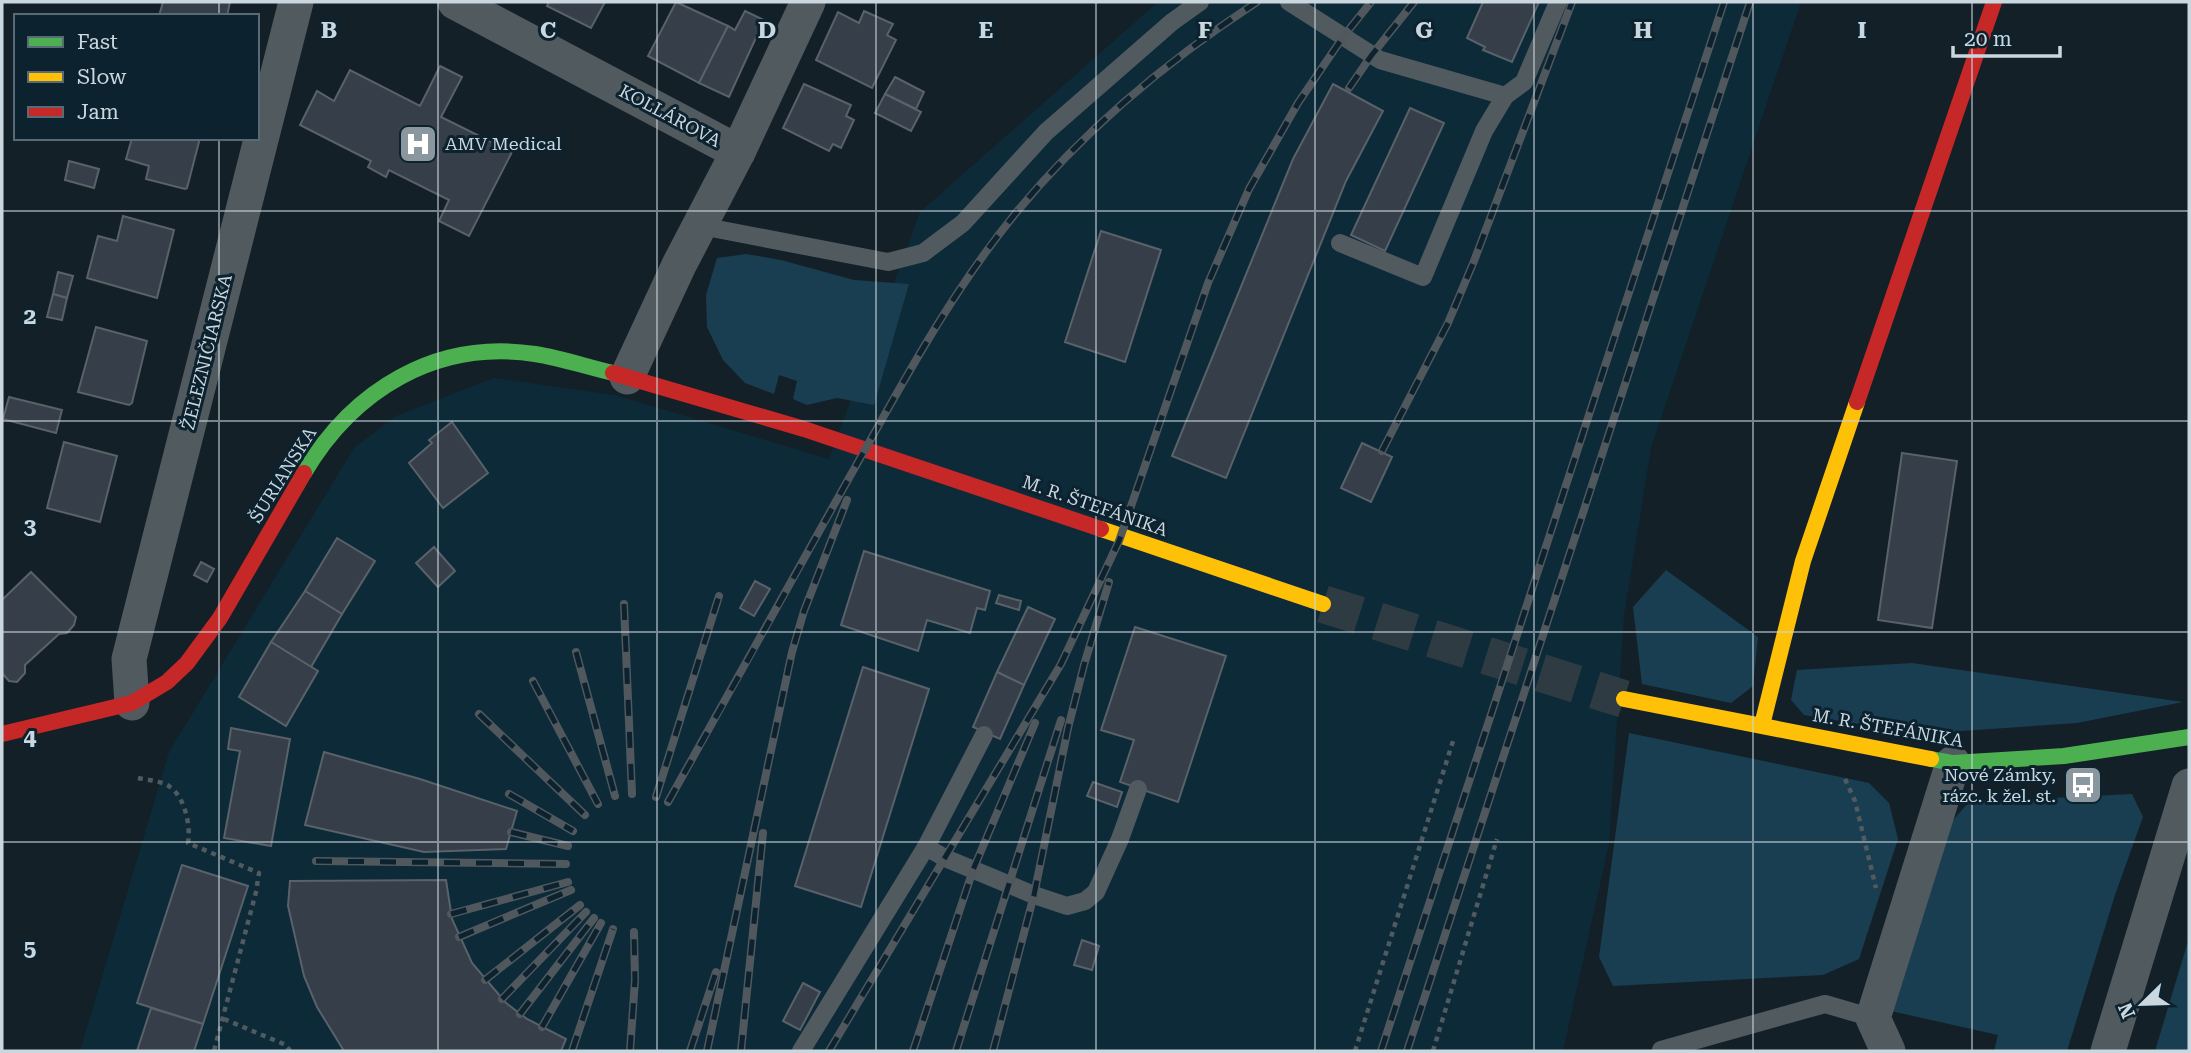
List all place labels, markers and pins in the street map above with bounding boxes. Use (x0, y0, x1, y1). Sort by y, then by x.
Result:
hospital icon: AMV Medical (397, 123, 439, 165)
place label: AMV Medical (445, 133, 562, 154)
place label: Nové Zámky, rázc. k žel. st. (1942, 764, 2056, 806)
bus stop icon: Nové Zámky, rázc. k žel. st. (2062, 764, 2104, 806)

